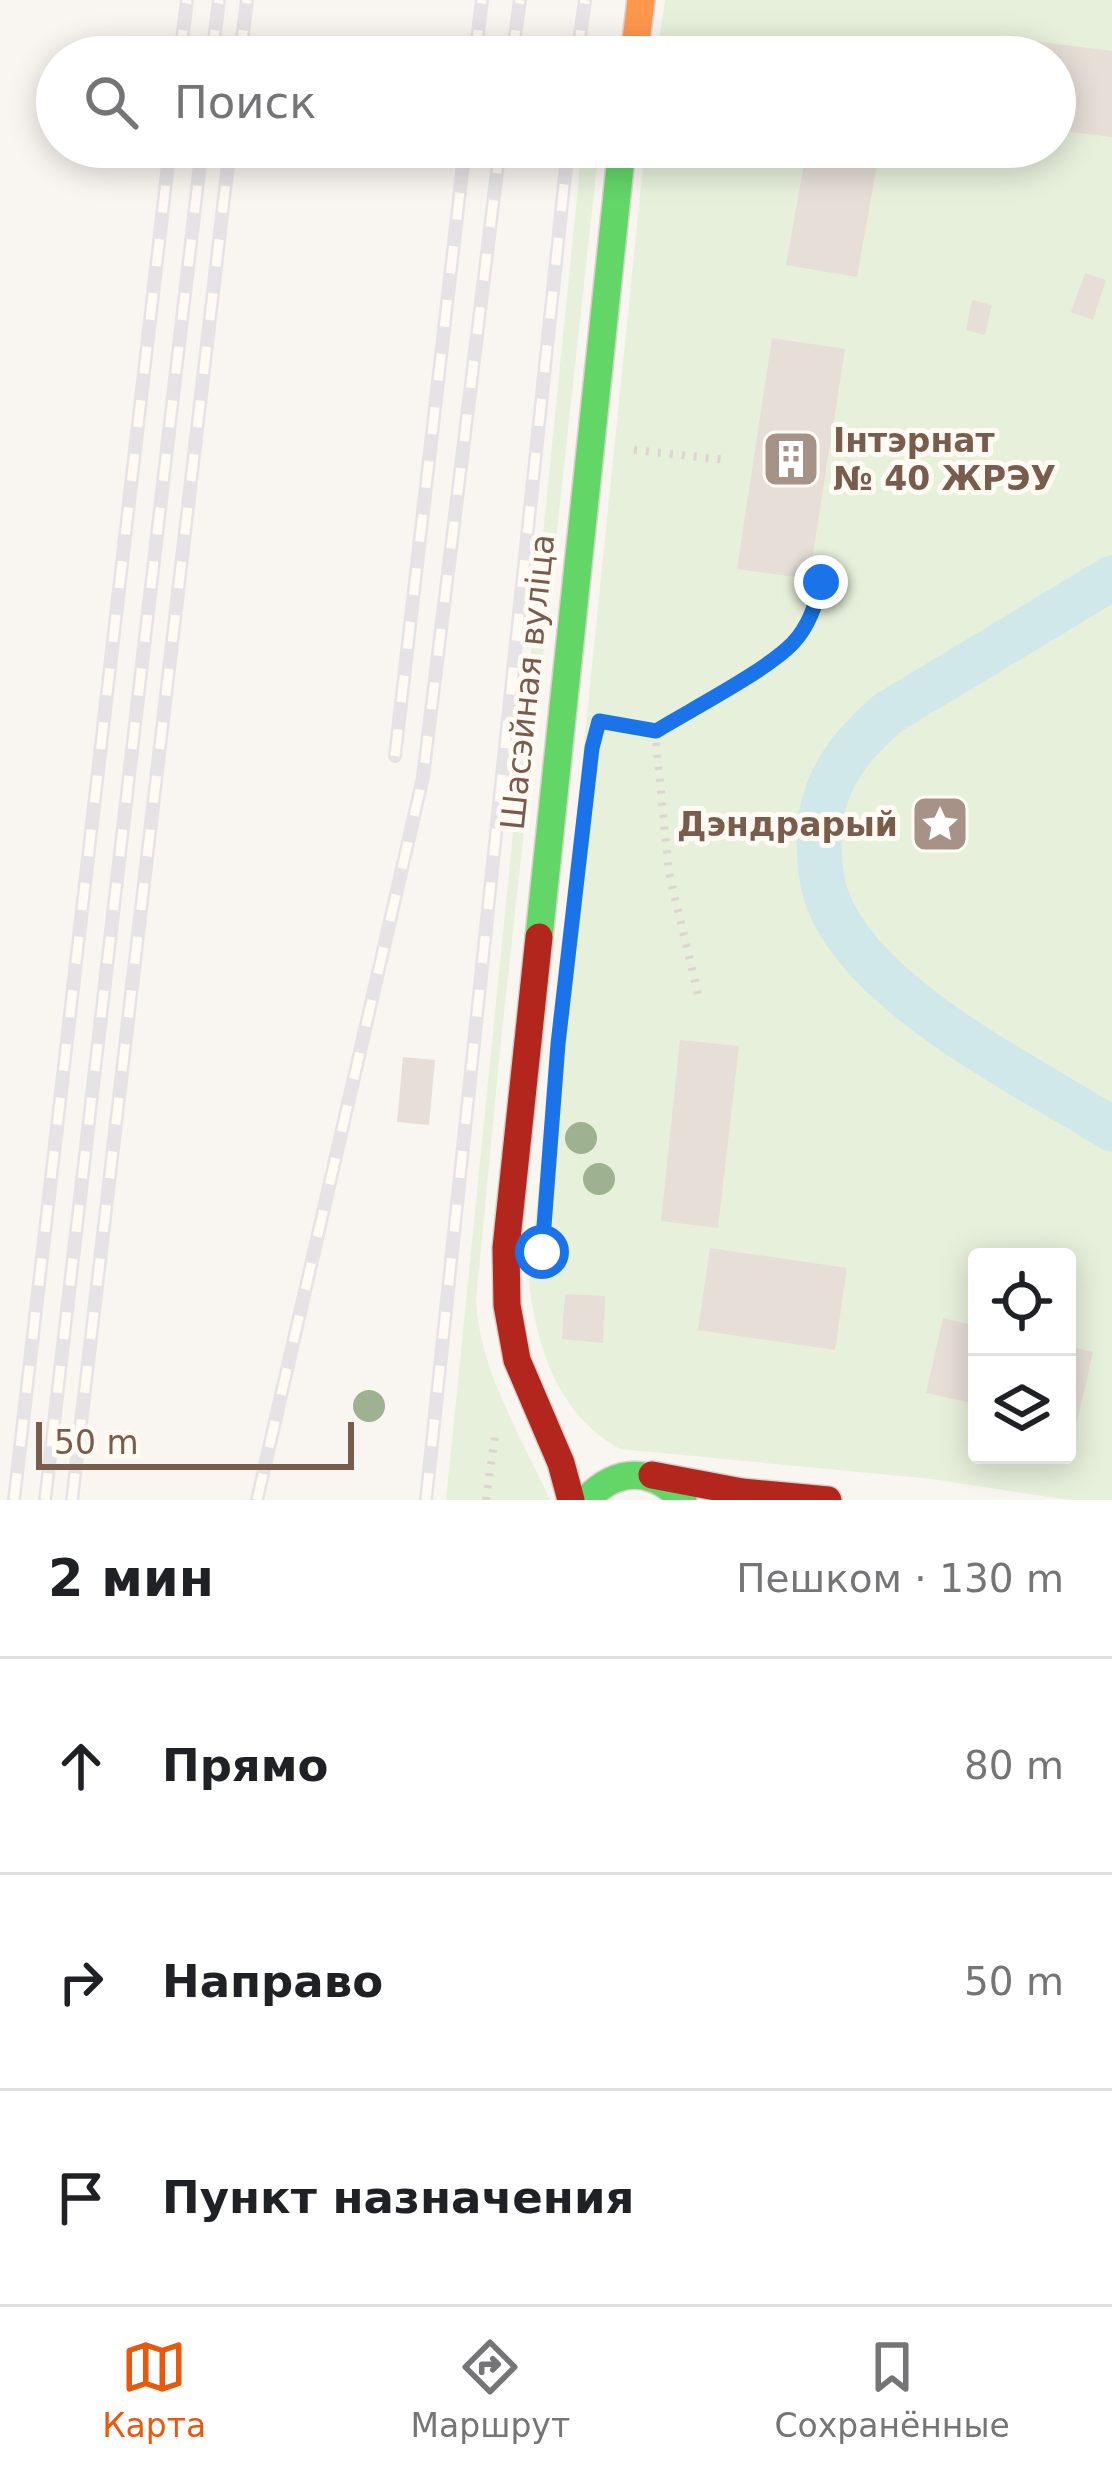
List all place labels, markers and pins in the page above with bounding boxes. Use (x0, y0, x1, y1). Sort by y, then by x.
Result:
place label: Інтэрнат № 40 ЖРЭУ (833, 421, 1056, 498)
building icon: Інтэрнат № 40 ЖРЭУ (760, 428, 822, 490)
place icon: Дэндрарый (909, 793, 971, 855)
place label: Дэндрарый (677, 805, 898, 844)

